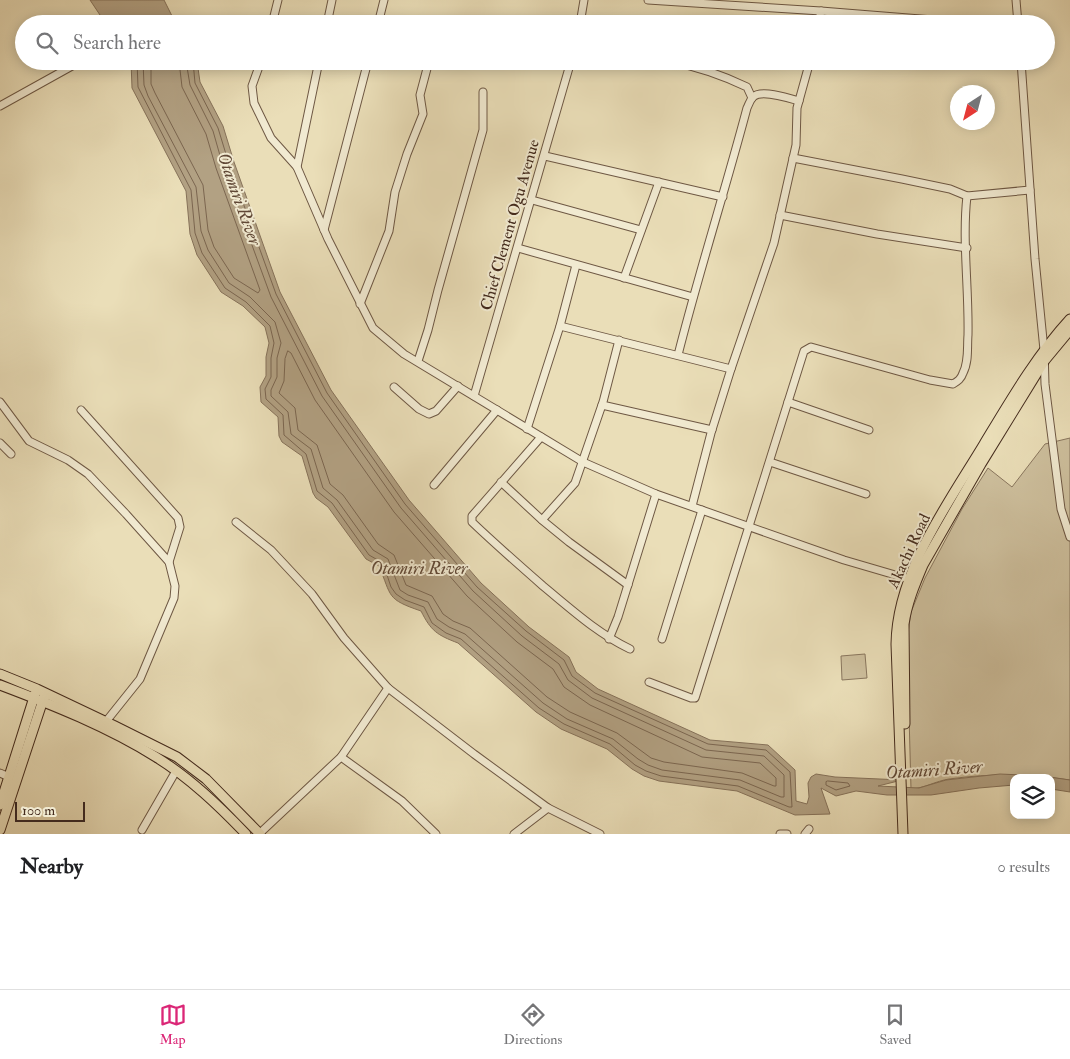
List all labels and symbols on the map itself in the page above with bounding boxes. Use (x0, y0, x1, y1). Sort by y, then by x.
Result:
north arrow (950, 85, 995, 130)
street label: Chief Clement Ogu Avenue (476, 137, 544, 313)
water label: Otamiri River (212, 149, 267, 250)
street label: Akachi Road (883, 510, 935, 592)
water label: Otamiri River (370, 557, 469, 580)
water label: Otamiri River (885, 755, 985, 785)
scale bar (15, 799, 85, 822)

